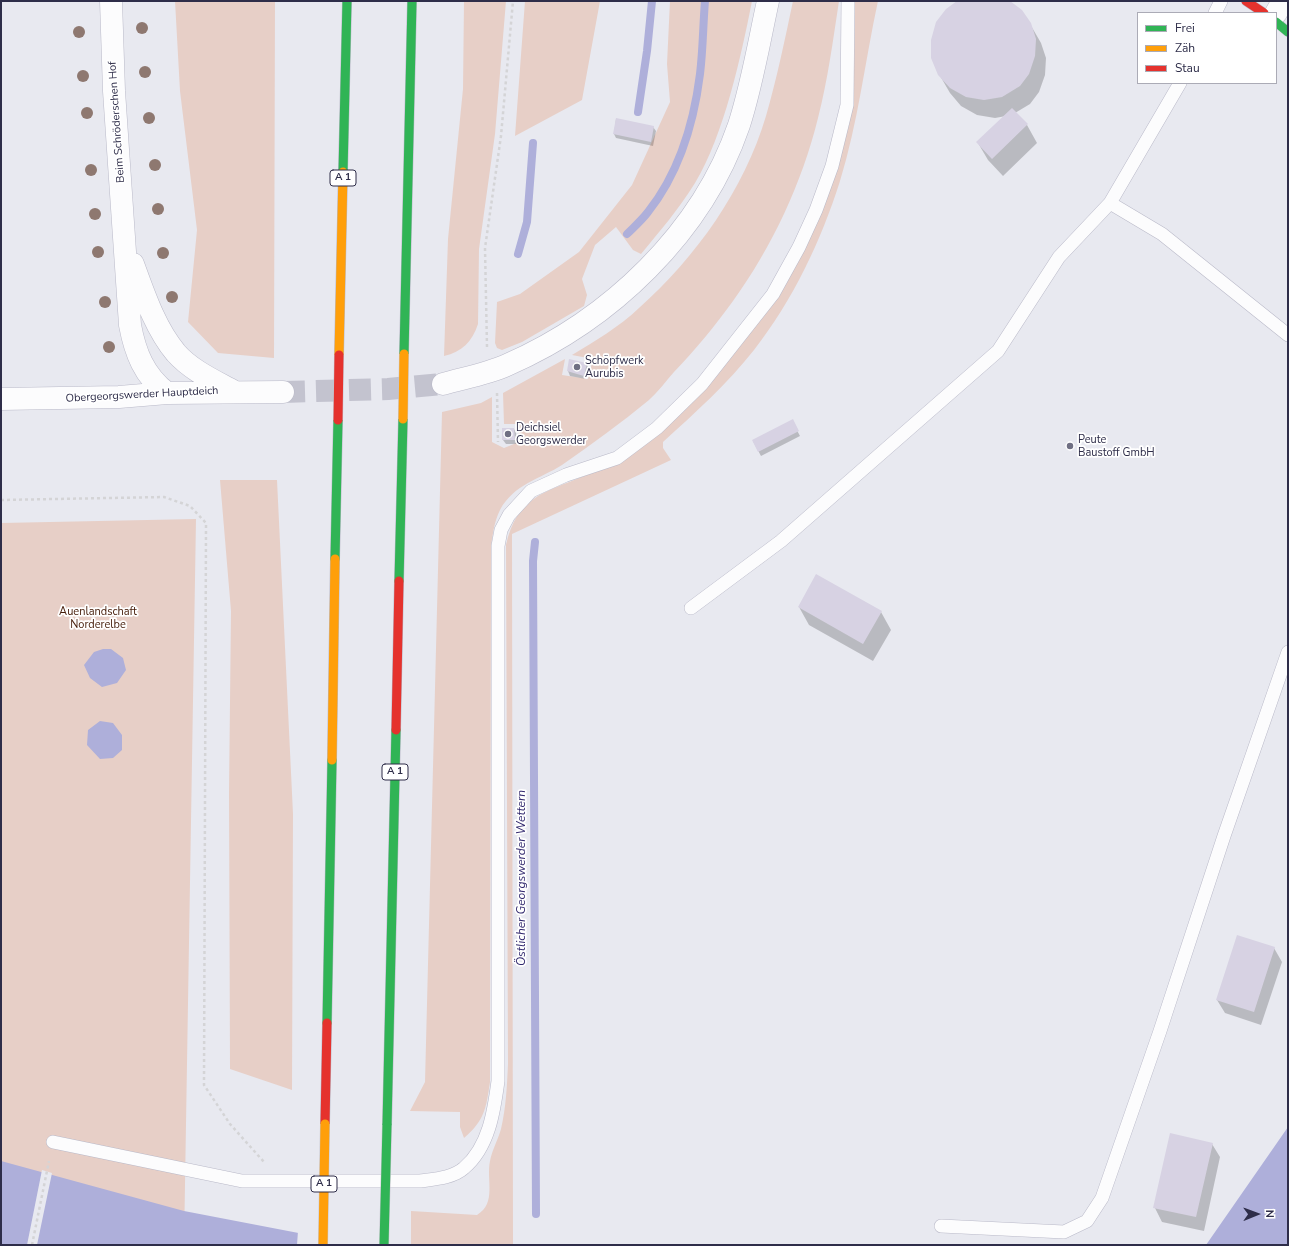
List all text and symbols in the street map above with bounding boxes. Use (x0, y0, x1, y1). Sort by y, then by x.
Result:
legend (1137, 12, 1277, 84)
text: Frei (1175, 20, 1195, 36)
text: Zäh (1175, 40, 1195, 56)
text: Stau (1175, 60, 1200, 76)
street label: Beim Schröderschen Hof (106, 61, 128, 183)
road number: A 1 (330, 170, 356, 186)
place label: Schöpfwerk Aurubis (585, 354, 644, 380)
marker: Schöpfwerk Aurubis (572, 362, 582, 372)
street label: Obergeorgswerder Hauptdeich (65, 384, 219, 406)
place label: Deichsiel Georgswerder (516, 421, 587, 447)
marker: Deichsiel Georgswerder (503, 429, 513, 439)
place label: Peute Baustoff GmbH (1078, 433, 1155, 459)
marker: Peute Baustoff GmbH (1065, 441, 1075, 451)
park label: Auenlandschaft Norderelbe (59, 605, 137, 631)
road number: A 1 (382, 764, 408, 780)
water label: Östlicher Georgswerder Wettern (515, 790, 529, 966)
road number: A 1 (311, 1176, 337, 1192)
north arrow (1237, 1194, 1277, 1234)
text: N (1262, 1210, 1277, 1218)

